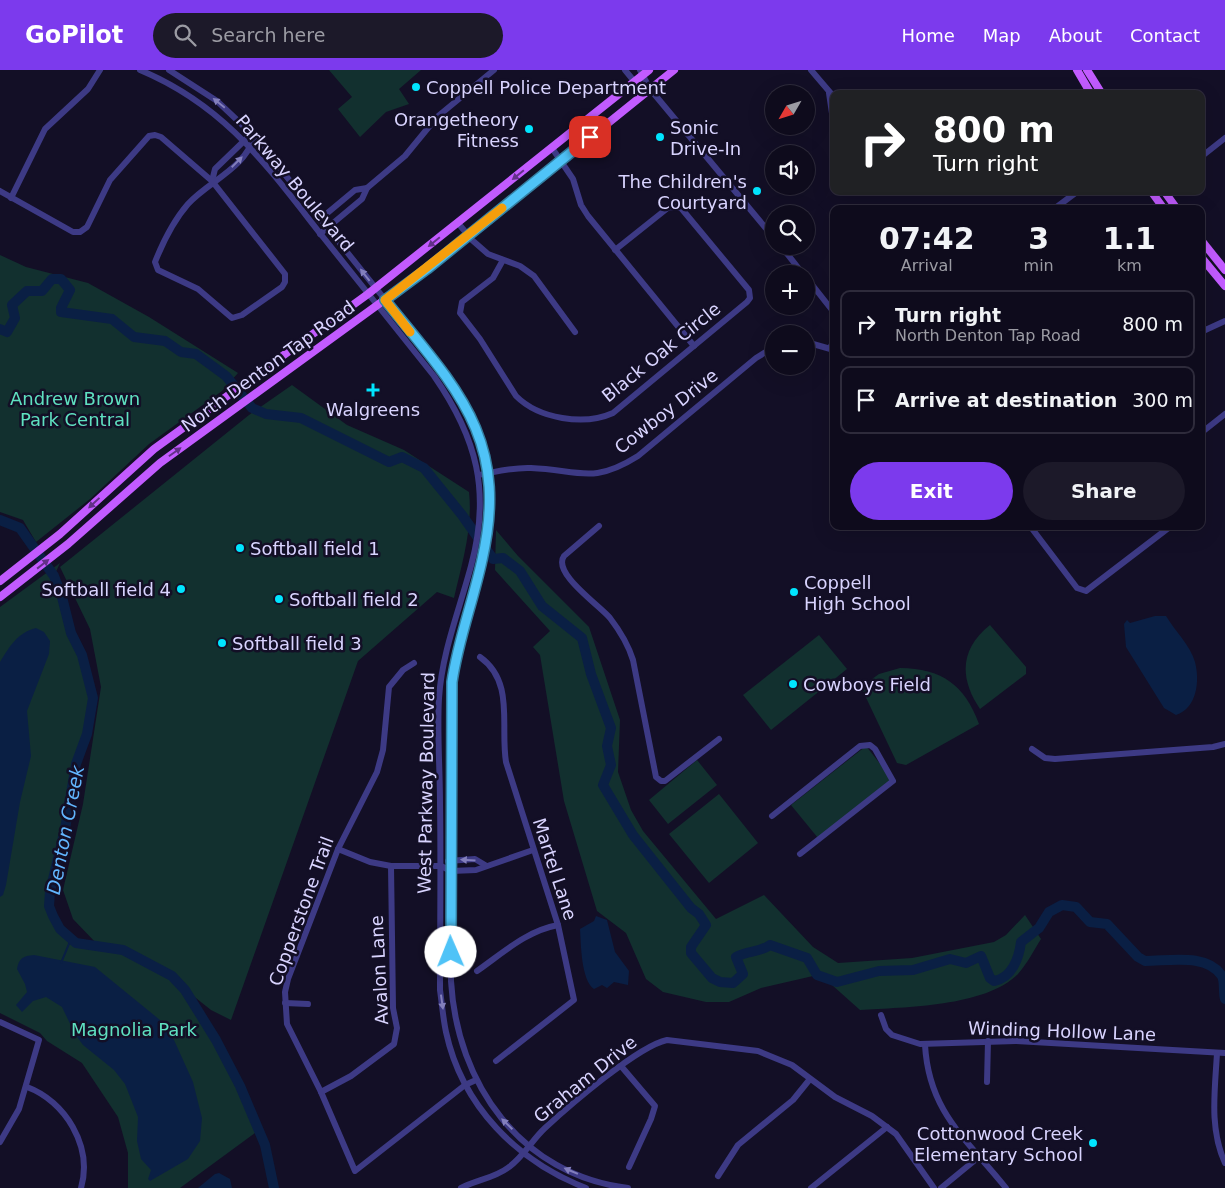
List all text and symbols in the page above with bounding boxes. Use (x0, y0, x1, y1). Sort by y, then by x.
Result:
search box (153, 13, 503, 58)
text: GoPilot (25, 21, 123, 49)
icon: search (171, 21, 199, 49)
text: Search here (211, 24, 325, 46)
text: Home (902, 25, 955, 46)
text: Map (983, 25, 1021, 46)
text: About (1049, 25, 1102, 46)
text: Contact (1130, 25, 1200, 46)
place label: Coppell Police Department (426, 77, 666, 98)
marker: Coppell Police Department (410, 81, 422, 93)
north arrow (765, 85, 815, 135)
map controls (765, 85, 815, 375)
one-way arrow (213, 97, 226, 108)
place label: Orangetheory Fitness (394, 109, 519, 151)
street label: Parkway Boulevard (232, 110, 358, 256)
icon: right (850, 110, 915, 175)
text: 800 m (933, 110, 1055, 150)
pin (569, 116, 611, 158)
place label: Sonic Drive-In (670, 117, 741, 159)
marker: Orangetheory Fitness (523, 123, 535, 135)
icon: arrive (576, 123, 604, 151)
marker: Sonic Drive-In (654, 131, 666, 143)
button: sound (765, 145, 815, 195)
text: Turn right (933, 151, 1038, 176)
one-way arrow (231, 156, 243, 168)
one-way arrow (511, 170, 524, 181)
place label: The Children's Courtyard (618, 171, 747, 213)
marker: The Children's Courtyard (751, 185, 763, 197)
button: search (765, 205, 815, 255)
text: 07:42 (879, 221, 975, 256)
text: 3 (1028, 221, 1049, 256)
text: 1.1 (1103, 221, 1156, 256)
one-way arrow (428, 236, 441, 247)
text: Arrival (901, 256, 953, 275)
text: min (1024, 256, 1054, 275)
text: km (1117, 256, 1142, 275)
button: + (765, 265, 815, 315)
one-way arrow (360, 269, 371, 282)
street label: North Denton Tap Road (177, 296, 359, 436)
street label: Black Oak Circle (598, 298, 724, 406)
text: Turn right (895, 304, 1001, 326)
icon: right (852, 310, 880, 338)
text: 800 m (1122, 313, 1183, 335)
button: − (765, 325, 815, 375)
text: North Denton Tap Road (895, 326, 1081, 345)
street label: Cowboy Drive (610, 364, 722, 458)
marker: Walgreens (367, 384, 379, 396)
icon: arrive (852, 386, 880, 414)
park label: Andrew Brown Park Central (10, 388, 140, 430)
text: Arrive at destination (895, 389, 1117, 411)
text: 300 m (1132, 389, 1193, 411)
place label: Walgreens (326, 399, 420, 420)
one-way arrow (168, 447, 182, 457)
button: Exit (850, 462, 1013, 520)
button: Share (1023, 462, 1185, 520)
one-way arrow (88, 497, 100, 509)
place label: Softball field 1 (250, 538, 380, 559)
marker: Softball field 1 (234, 542, 246, 554)
one-way arrow (36, 558, 49, 569)
place label: Coppell High School (804, 572, 911, 614)
place label: Softball field 4 (41, 579, 171, 600)
marker: Softball field 4 (175, 583, 187, 595)
marker: Coppell High School (788, 586, 800, 598)
place label: Softball field 2 (289, 589, 419, 610)
marker: Softball field 2 (273, 593, 285, 605)
place label: Softball field 3 (232, 633, 362, 654)
marker: Softball field 3 (216, 637, 228, 649)
street label: West Parkway Boulevard (414, 672, 438, 894)
place label: Cowboys Field (803, 674, 931, 695)
marker: Cowboys Field (787, 678, 799, 690)
water label: Denton Creek (42, 763, 88, 896)
street label: Martel Lane (529, 815, 581, 923)
street label: Copperstone Trail (264, 833, 338, 989)
one-way arrow (460, 856, 476, 864)
street label: Avalon Lane (366, 915, 392, 1025)
position arrow (424, 925, 476, 977)
one-way arrow (438, 994, 446, 1010)
street label: Winding Hollow Lane (968, 1017, 1156, 1045)
park label: Magnolia Park (71, 1019, 198, 1040)
street label: Graham Drive (529, 1031, 641, 1127)
one-way arrow (502, 1118, 514, 1130)
place label: Cottonwood Creek Elementary School (914, 1123, 1084, 1165)
marker: Cottonwood Creek Elementary School (1087, 1137, 1099, 1149)
one-way arrow (564, 1167, 578, 1175)

